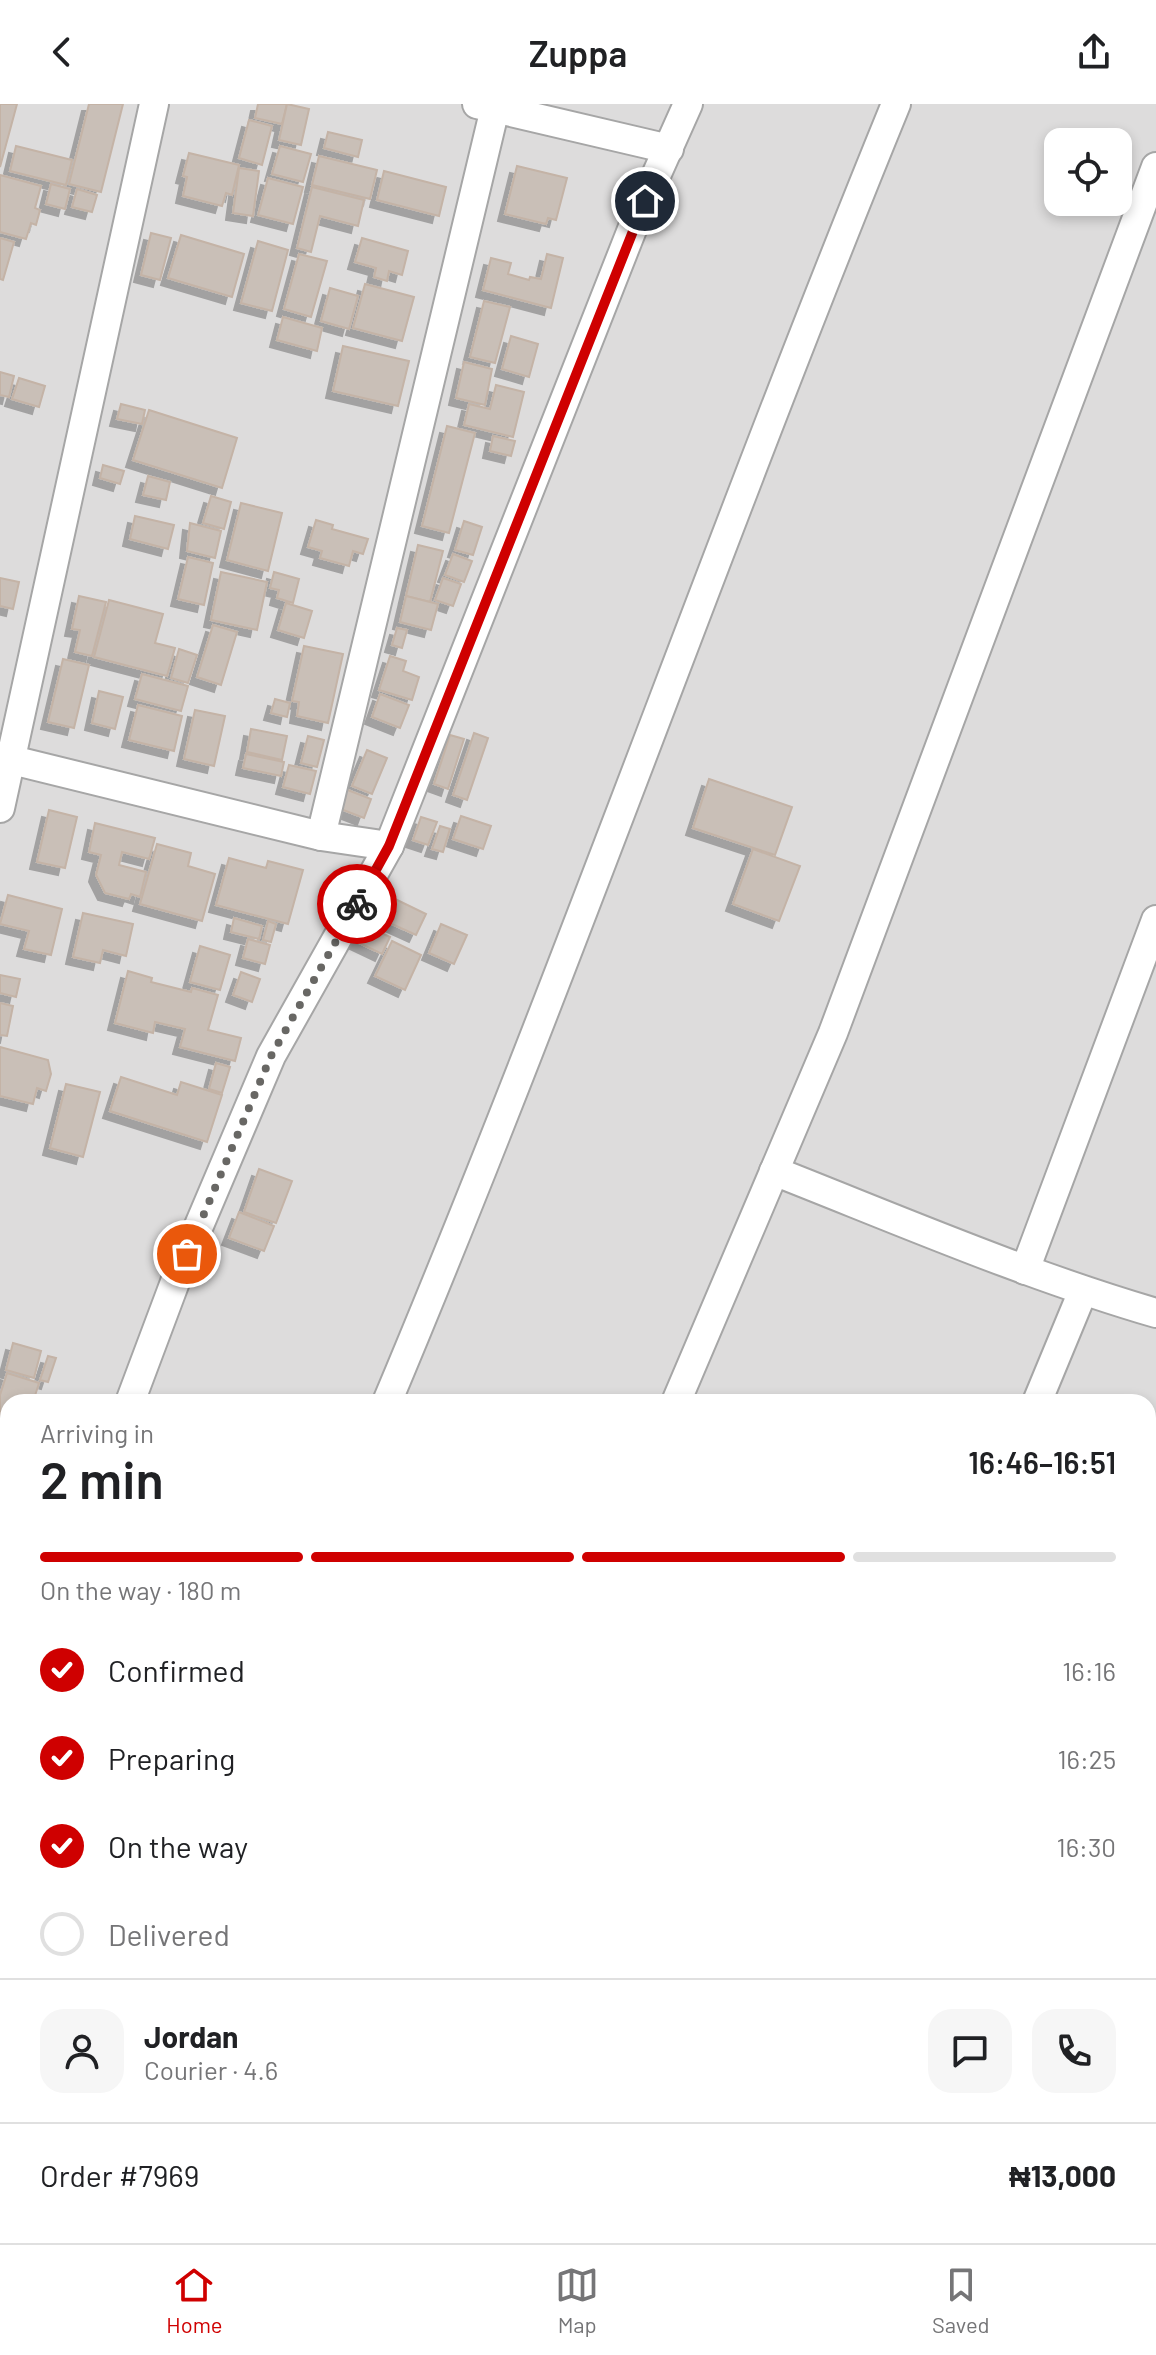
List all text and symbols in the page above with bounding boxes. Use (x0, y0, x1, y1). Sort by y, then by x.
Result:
icon: back (40, 30, 84, 74)
icon: share (1072, 30, 1116, 74)
text: Zuppa (529, 31, 627, 74)
map controls (1044, 128, 1132, 216)
button: locate (1044, 128, 1132, 216)
pin (611, 167, 679, 235)
icon: home (623, 179, 667, 223)
courier (317, 864, 397, 944)
icon: bike (335, 882, 379, 926)
pin (153, 1220, 221, 1288)
icon: bag (165, 1232, 209, 1276)
text: Arriving in (40, 1417, 154, 1448)
text: 16:46–16:51 (968, 1444, 1116, 1480)
text: 2 min (40, 1447, 164, 1509)
text: On the way · 180 m (40, 1574, 241, 1605)
icon: check (40, 1648, 84, 1692)
text: Confirmed (108, 1652, 245, 1688)
text: 16:16 (1062, 1655, 1116, 1686)
icon: check (40, 1736, 84, 1780)
text: Preparing (108, 1740, 235, 1776)
text: 16:25 (1057, 1743, 1116, 1774)
icon: check (40, 1824, 84, 1868)
text: On the way (108, 1828, 248, 1864)
text: 16:30 (1057, 1831, 1116, 1862)
text: Delivered (108, 1916, 230, 1952)
button: person (40, 2009, 124, 2093)
button: chat (928, 2009, 1012, 2093)
button: phone (1032, 2009, 1116, 2093)
text: Jordan (144, 2018, 239, 2054)
text: Courier · 4.6 (144, 2054, 278, 2085)
text: Order #7969 (40, 2157, 199, 2193)
text: ₦13,000 (1009, 2157, 1116, 2193)
tab: Home (166, 2263, 223, 2337)
tab: Map (555, 2263, 599, 2337)
tab: Saved (932, 2263, 990, 2337)

